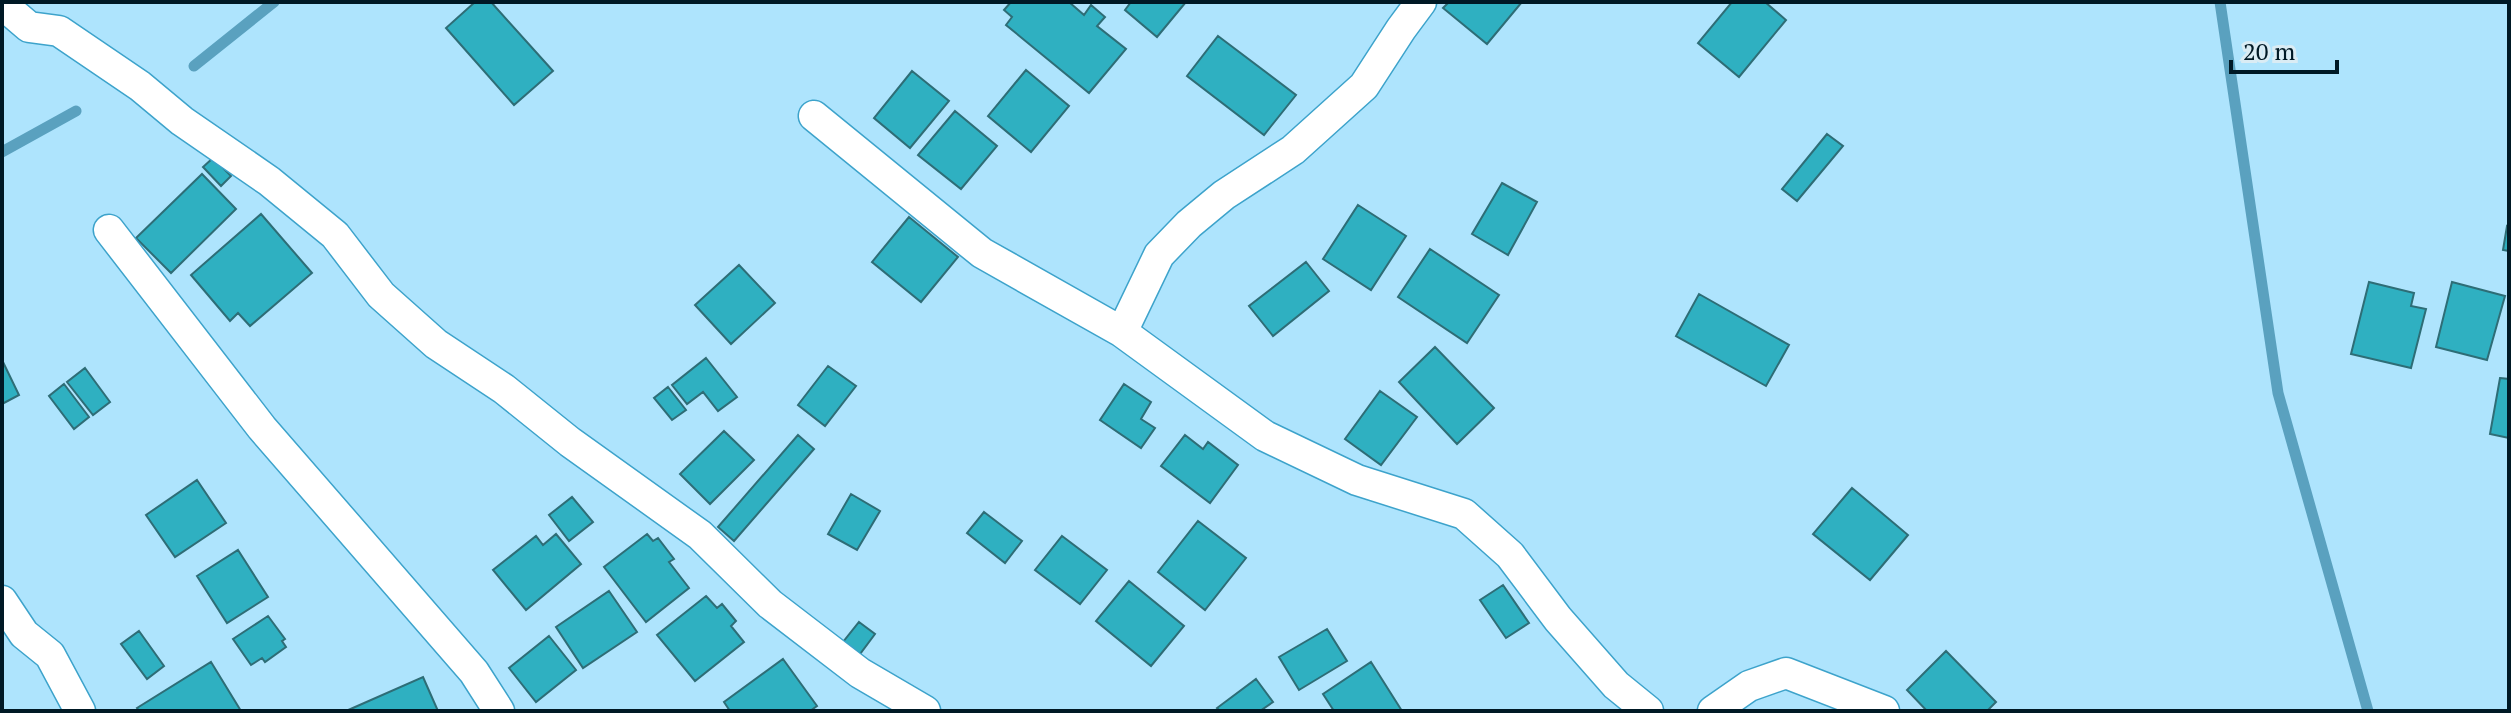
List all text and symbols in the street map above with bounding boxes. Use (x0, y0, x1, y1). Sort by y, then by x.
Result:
scale bar (2231, 24, 2337, 74)
text: 20 m (2243, 35, 2295, 67)

